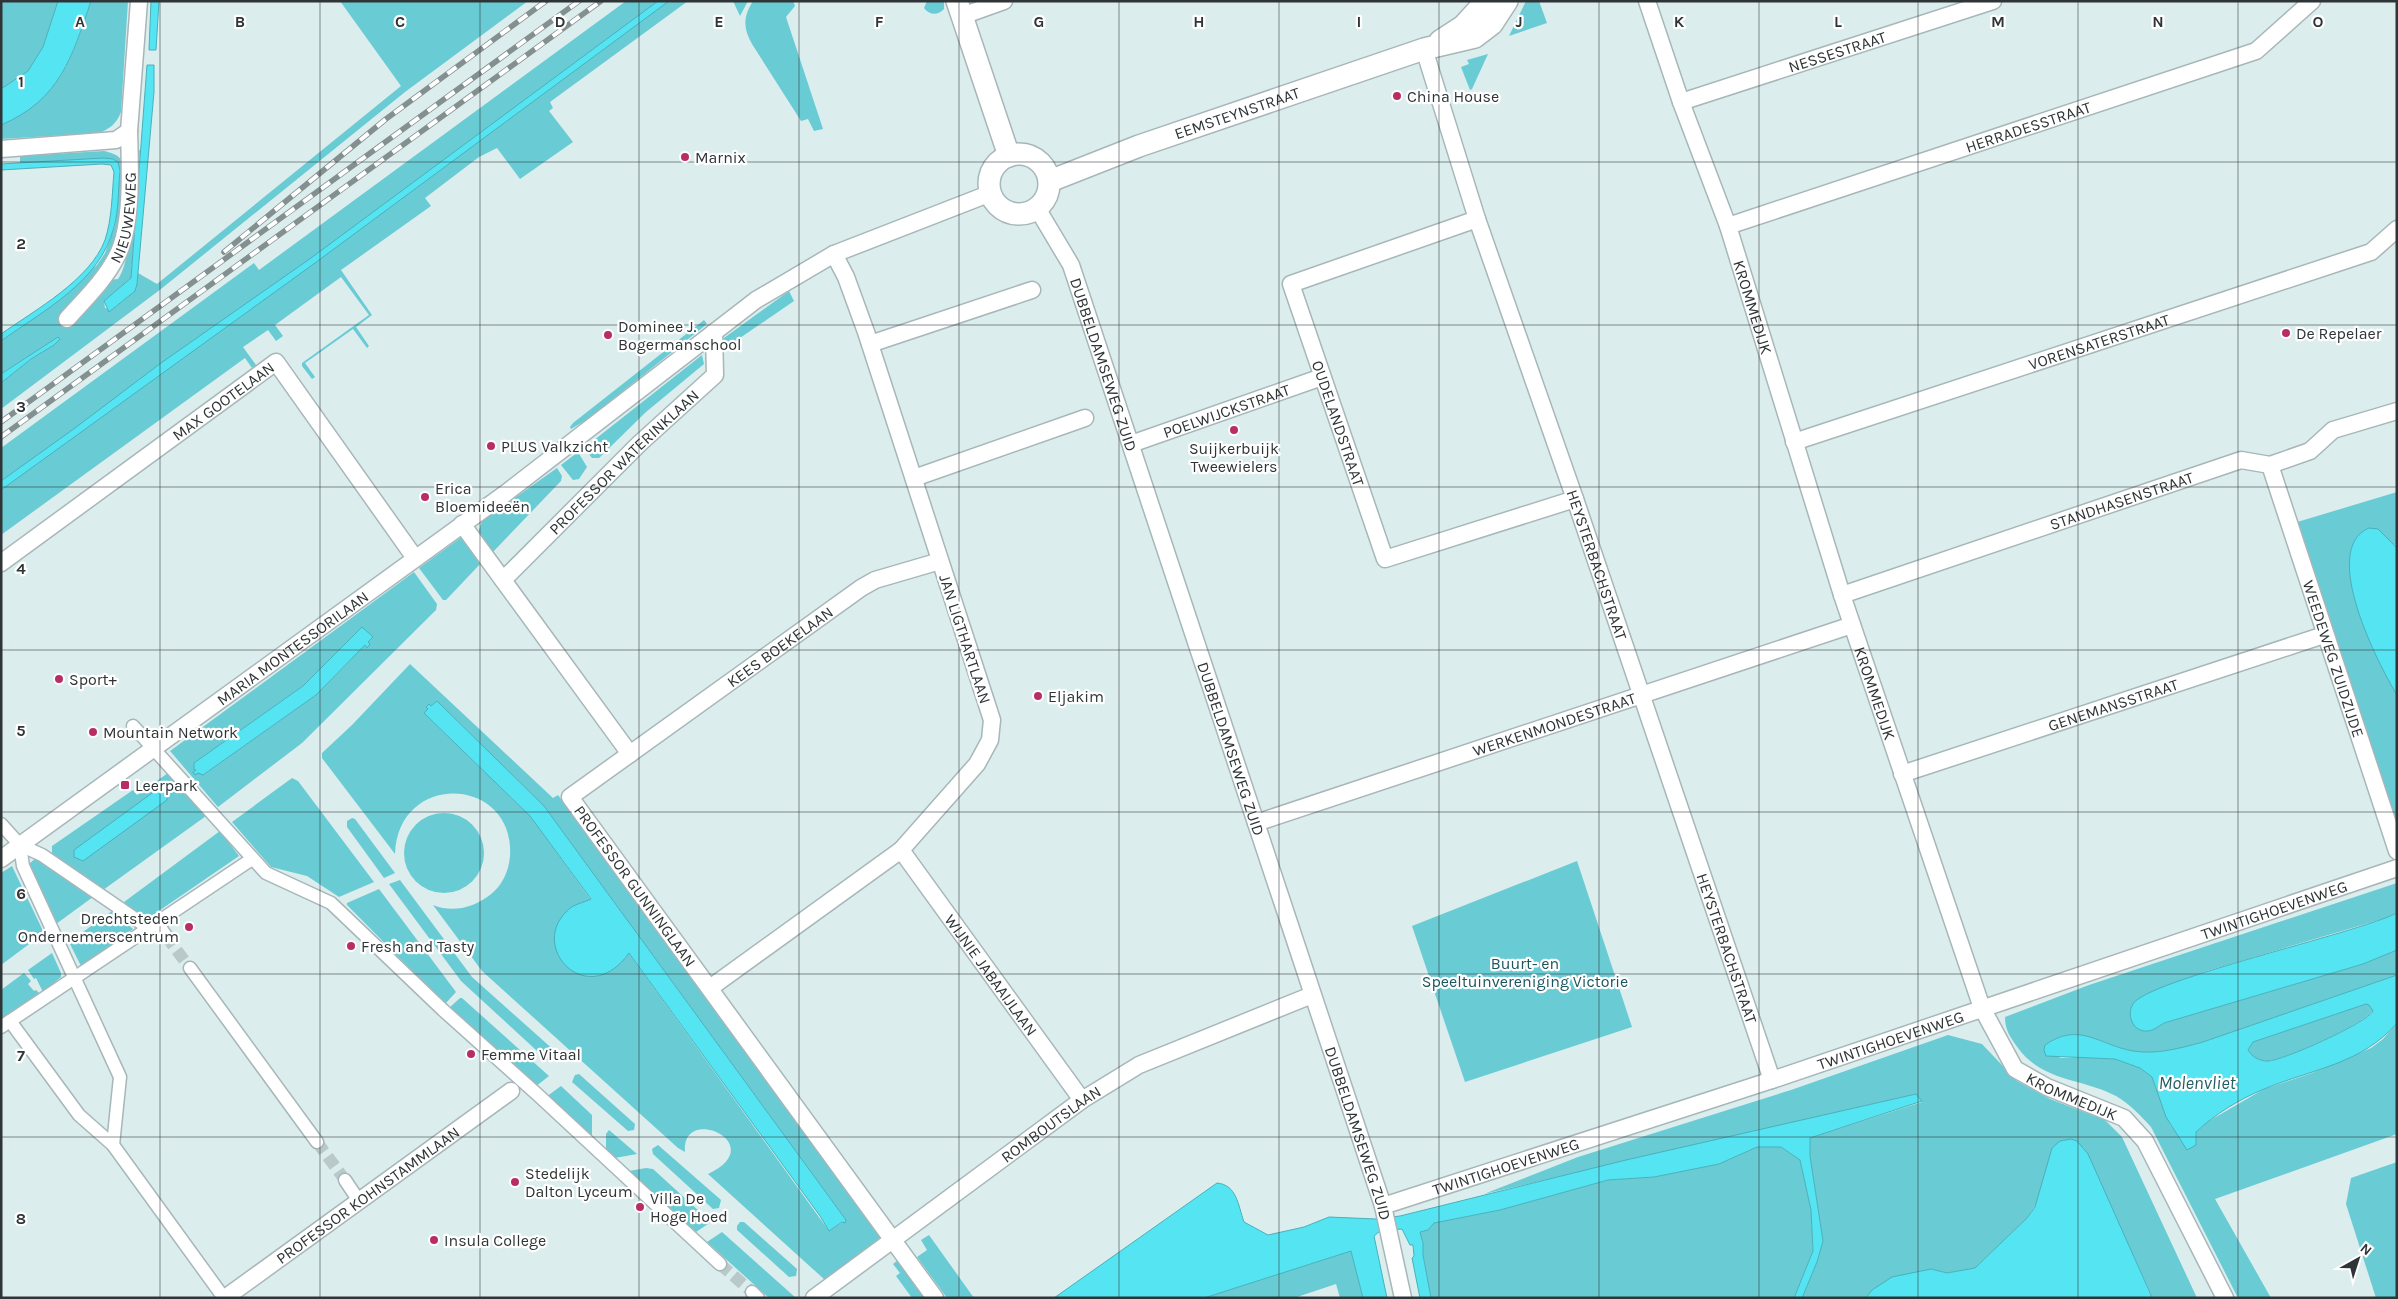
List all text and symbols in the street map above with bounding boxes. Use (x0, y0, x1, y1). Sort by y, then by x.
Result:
text: A (75, 12, 85, 31)
text: B (235, 12, 245, 31)
text: C (395, 12, 405, 31)
text: D (555, 12, 566, 31)
text: E (714, 12, 724, 31)
text: F (875, 12, 884, 31)
text: G (1034, 12, 1044, 31)
text: H (1193, 12, 1205, 31)
text: I (1357, 12, 1361, 31)
text: J (1515, 12, 1523, 31)
text: K (1674, 12, 1685, 31)
text: L (1834, 12, 1842, 31)
text: M (1991, 12, 2005, 31)
text: N (2152, 12, 2164, 31)
text: O (2313, 12, 2324, 31)
street label: NESSESTRAAT (1786, 27, 1888, 76)
text: 1 (18, 72, 24, 91)
street label: EEMSTEYNSTRAAT (1172, 83, 1302, 143)
place label: China House (1407, 87, 1499, 106)
marker: China House (1391, 90, 1403, 102)
street label: HERRADESSTRAAT (1963, 97, 2093, 156)
place label: Marnix (695, 148, 746, 167)
marker: Marnix (679, 151, 691, 163)
street label: NIEUWEWEG (106, 172, 139, 266)
text: 2 (16, 234, 26, 253)
street label: KROMMEDIJK (1730, 258, 1777, 357)
street label: DUBBELDAMSEWEG ZUID (1066, 275, 1142, 454)
street label: VORENSATERSTRAAT (2026, 310, 2172, 374)
place label: Dominee J. Bogermanschool (618, 317, 741, 354)
place label: De Repelaer (2296, 324, 2382, 343)
marker: De Repelaer (2280, 327, 2292, 339)
marker: Dominee J. Bogermanschool (602, 329, 614, 341)
street label: MAX GOOTELAAN (168, 357, 278, 444)
street label: OUDELANDSTRAAT (1308, 358, 1369, 489)
street label: POELWIJCKSTRAAT (1160, 380, 1292, 442)
street label: PROFESSOR WATERINKLAAN (545, 385, 702, 538)
text: 3 (16, 397, 26, 416)
marker: Suijkerbuijk Tweewielers (1228, 424, 1240, 436)
place label: PLUS Valkzicht (501, 437, 608, 456)
place label: Suijkerbuijk Tweewielers (1189, 439, 1279, 476)
marker: PLUS Valkzicht (485, 440, 497, 452)
street label: STANDHASENSTRAAT (2047, 467, 2196, 534)
place label: Erica Bloemideeën (435, 479, 530, 516)
street label: HEYSTERBACHSTRAAT (1563, 487, 1632, 642)
marker: Erica Bloemideeën (419, 491, 431, 503)
text: 4 (16, 559, 26, 578)
street label: JAN LIGTHARTLAAN (935, 572, 995, 706)
street label: WEEDEWEG ZUIDZIJDE (2299, 578, 2368, 740)
street label: MARIA MONTESSORILAAN (213, 586, 372, 709)
street label: KEES BOEKELAAN (723, 602, 836, 691)
street label: KROMMEDIJK (1851, 644, 1900, 742)
street label: DUBBELDAMSEWEG ZUID (1194, 659, 1269, 838)
place label: Sport+ (69, 670, 118, 689)
marker: Sport+ (53, 673, 65, 685)
street label: GENEMANSSTRAAT (2045, 674, 2180, 735)
place label: Eljakim (1048, 687, 1104, 706)
street label: WERKENMONDESTRAAT (1470, 688, 1638, 760)
marker: Eljakim (1032, 690, 1044, 702)
text: 5 (16, 721, 26, 740)
place label: Mountain Network (103, 723, 238, 742)
marker: Mountain Network (87, 726, 99, 738)
place label: Leerpark (135, 776, 198, 795)
marker: Leerpark (119, 779, 131, 791)
street label: PROFESSOR GUNNINGLAAN (570, 802, 700, 970)
street label: HEYSTERBACHSTRAAT (1693, 871, 1762, 1026)
street label: TWINTIGHOEVENWEG (2198, 876, 2350, 943)
text: 6 (16, 884, 26, 903)
place label: Drechtsteden Ondernemerscentrum (18, 909, 179, 946)
street label: WIJNIE JABAAIJLAAN (941, 910, 1042, 1039)
marker: Drechtsteden Ondernemerscentrum (183, 921, 195, 933)
place label: Fresh and Tasty (361, 937, 475, 956)
marker: Fresh and Tasty (345, 940, 357, 952)
park label: Buurt- en Speeltuinvereniging Victorie (1422, 954, 1628, 991)
street label: TWINTIGHOEVENWEG (1815, 1006, 1966, 1073)
street label: DUBBELDAMSEWEG ZUID (1321, 1044, 1395, 1222)
place label: Femme Vitaal (481, 1045, 581, 1064)
text: 7 (17, 1046, 25, 1065)
marker: Femme Vitaal (465, 1048, 477, 1060)
street label: KROMMEDIJK (2023, 1068, 2120, 1124)
water label: Molenvliet (2158, 1072, 2236, 1094)
street label: ROMBOUTSLAAN (997, 1081, 1104, 1166)
street label: PROFESSOR KOHNSTAMMLAAN (272, 1122, 463, 1267)
street label: TWINTIGHOEVENWEG (1430, 1134, 1582, 1199)
place label: Stedelijk Dalton Lyceum (525, 1164, 633, 1201)
marker: Stedelijk Dalton Lyceum (509, 1176, 521, 1188)
place label: Villa De Hoge Hoed (650, 1189, 728, 1226)
marker: Villa De Hoge Hoed (634, 1201, 646, 1213)
text: 8 (16, 1209, 26, 1228)
place label: Insula College (444, 1231, 546, 1250)
marker: Insula College (428, 1234, 440, 1246)
north arrow (2333, 1234, 2383, 1284)
text: N (2357, 1240, 2375, 1259)

